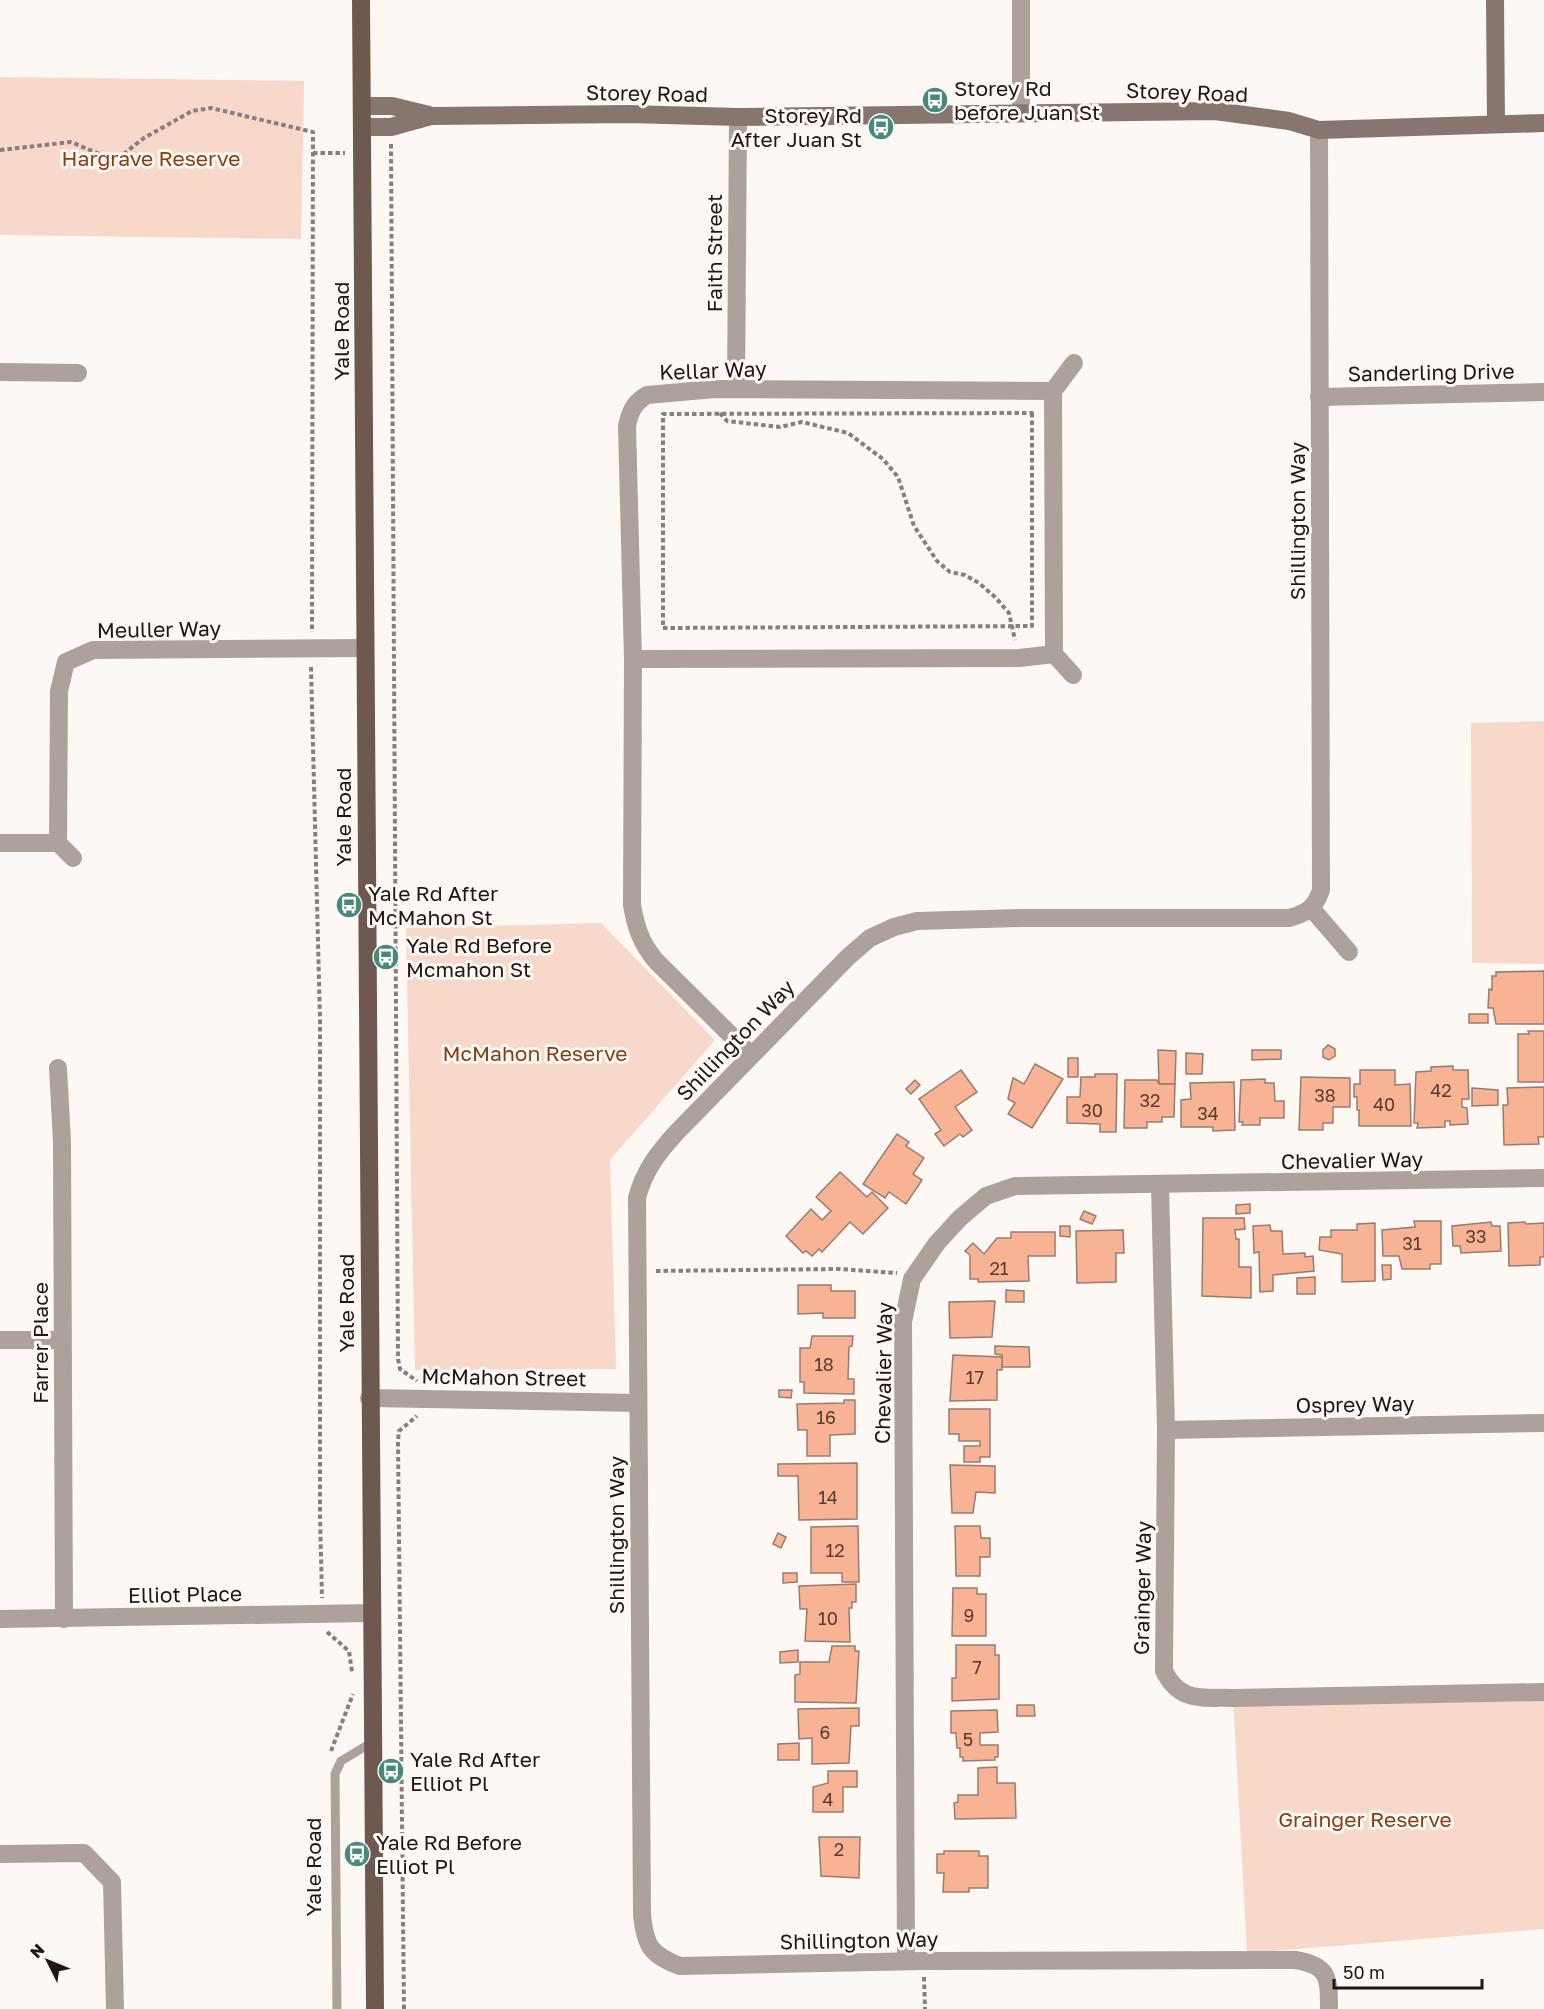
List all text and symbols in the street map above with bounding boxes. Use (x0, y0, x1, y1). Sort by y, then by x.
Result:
place label: Storey Rd before Juan St (954, 75, 1100, 125)
street label: Storey Road (1125, 77, 1249, 107)
street label: Storey Road (586, 79, 708, 107)
bus stop icon: Storey Rd before Juan St (920, 85, 950, 115)
place label: Storey Rd After Juan St (731, 102, 862, 152)
bus stop icon: Storey Rd After Juan St (866, 112, 896, 142)
park label: Hargrave Reserve (62, 145, 240, 171)
street label: Faith Street (701, 194, 727, 312)
street label: Yale Road (328, 281, 354, 381)
street label: Kellar Way (659, 355, 767, 385)
street label: Sanderling Drive (1347, 358, 1515, 386)
street label: Shillington Way (1284, 441, 1310, 600)
street label: Meuller Way (97, 615, 222, 643)
street label: Yale Road (330, 767, 356, 867)
place label: Yale Rd After McMahon St (368, 880, 498, 930)
bus stop icon: Yale Rd After McMahon St (334, 890, 364, 920)
place label: Yale Rd Before Mcmahon St (406, 932, 552, 982)
bus stop icon: Yale Rd Before Mcmahon St (371, 942, 401, 972)
street label: Shillington Way (671, 974, 800, 1106)
park label: McMahon Reserve (442, 1040, 628, 1066)
house number: 42 (1430, 1079, 1452, 1101)
house number: 38 (1314, 1084, 1336, 1106)
house number: 32 (1140, 1089, 1160, 1111)
house number: 40 (1373, 1093, 1395, 1115)
house number: 30 (1081, 1099, 1103, 1121)
house number: 34 (1197, 1102, 1219, 1124)
street label: Chevalier Way (1281, 1146, 1424, 1174)
house number: 33 (1465, 1225, 1487, 1247)
house number: 31 (1402, 1232, 1422, 1254)
street label: Yale Road (333, 1253, 359, 1353)
house number: 21 (989, 1257, 1009, 1279)
street label: Farrer Place (27, 1282, 53, 1404)
street label: Chevalier Way (869, 1301, 897, 1444)
house number: 18 (814, 1353, 834, 1375)
street label: McMahon Street (421, 1363, 587, 1391)
house number: 17 (966, 1366, 984, 1388)
street label: Osprey Way (1295, 1390, 1415, 1418)
house number: 16 (816, 1406, 836, 1428)
street label: Shillington Way (603, 1455, 629, 1614)
house number: 14 (818, 1486, 838, 1508)
street label: Grainger Way (1128, 1520, 1156, 1655)
house number: 12 (825, 1539, 845, 1561)
street label: Elliot Place (128, 1580, 242, 1608)
house number: 9 (964, 1604, 974, 1626)
house number: 10 (818, 1607, 838, 1629)
house number: 7 (972, 1656, 982, 1678)
house number: 6 (820, 1721, 830, 1743)
house number: 5 (963, 1728, 973, 1750)
place label: Yale Rd After Elliot Pl (410, 1746, 540, 1796)
bus stop icon: Yale Rd After Elliot Pl (376, 1756, 406, 1786)
house number: 4 (823, 1788, 834, 1810)
park label: Grainger Reserve (1278, 1806, 1452, 1832)
street label: Yale Road (300, 1817, 326, 1917)
place label: Yale Rd Before Elliot Pl (376, 1829, 522, 1879)
house number: 2 (834, 1838, 844, 1860)
bus stop icon: Yale Rd Before Elliot Pl (342, 1839, 372, 1869)
street label: Shillington Way (779, 1926, 939, 1954)
north arrow (18, 1931, 78, 1991)
text: N (26, 1939, 48, 1962)
scale bar (1334, 1952, 1482, 1990)
text: 50 m (1343, 1961, 1385, 1983)

